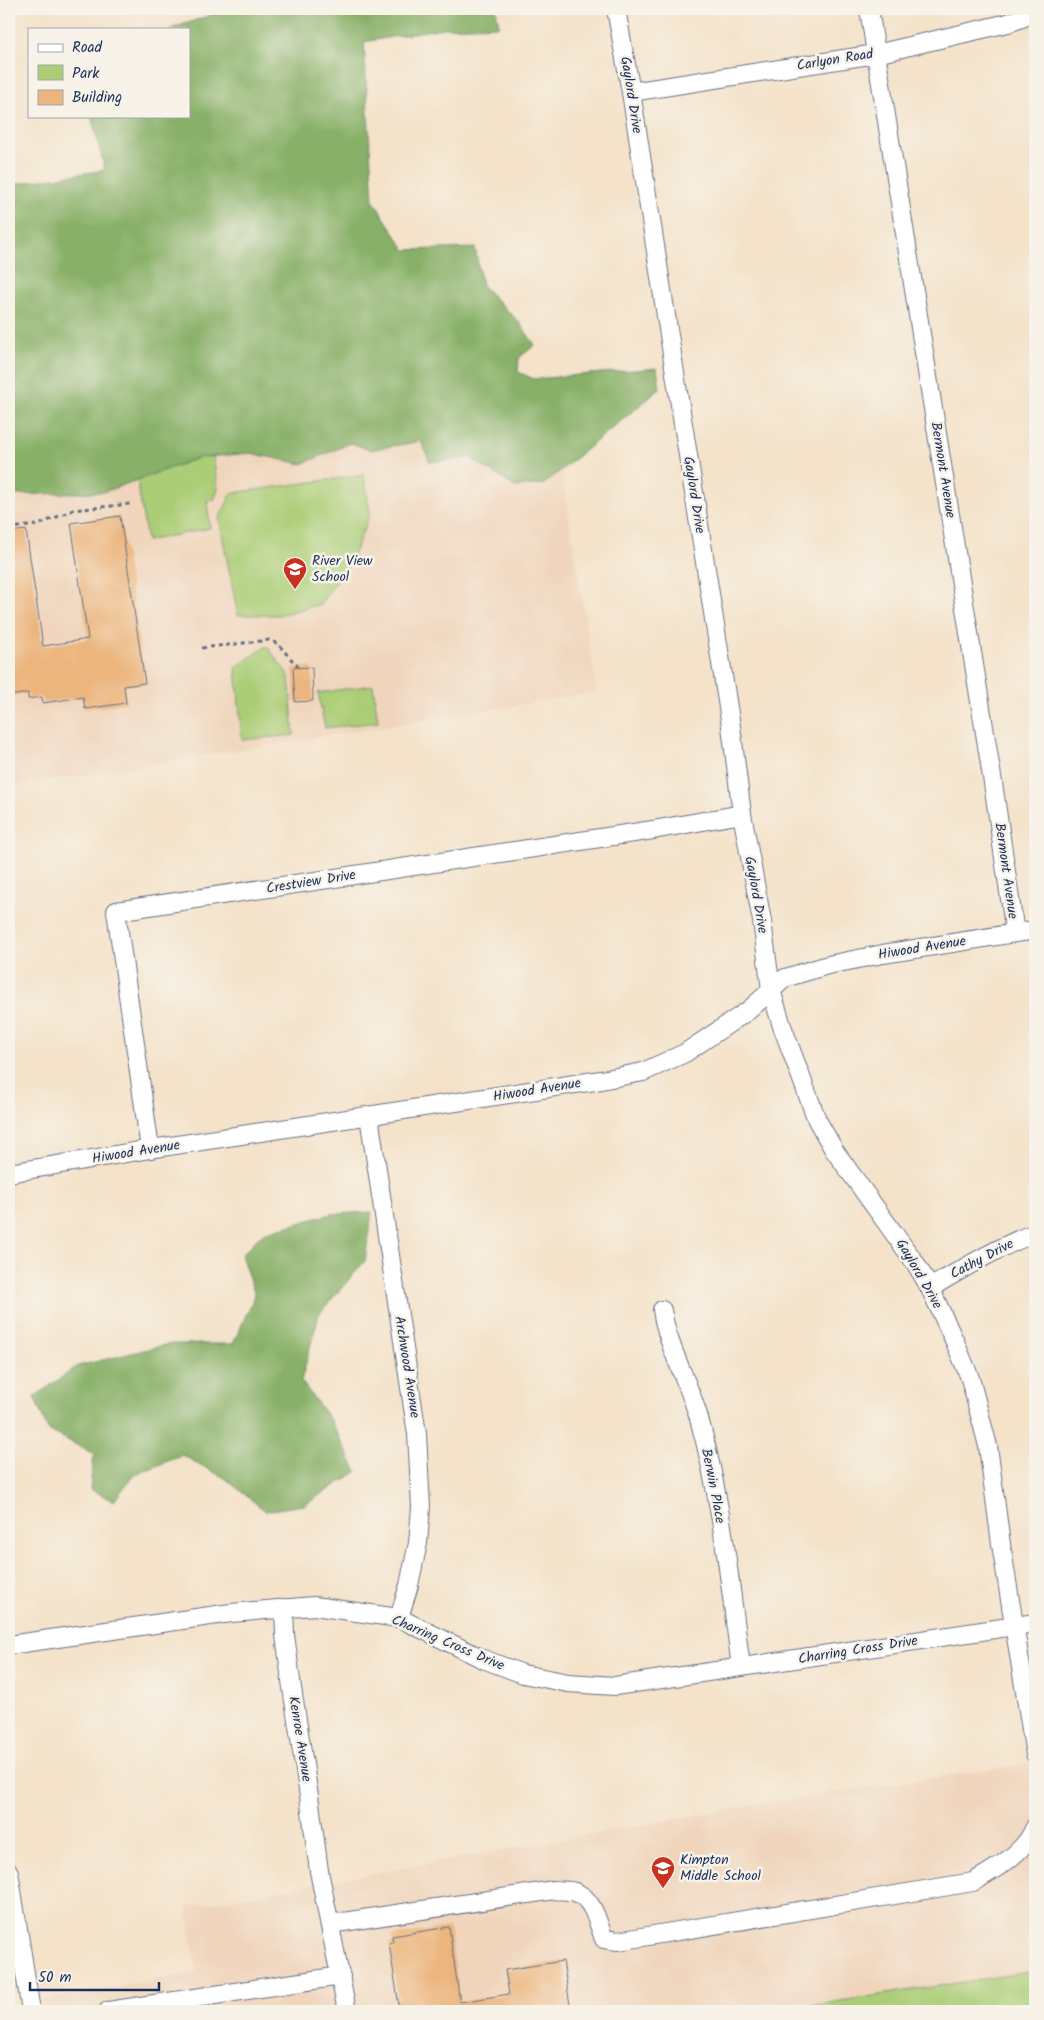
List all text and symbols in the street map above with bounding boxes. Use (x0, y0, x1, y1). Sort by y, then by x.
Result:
legend (28, 28, 190, 118)
text: Road (72, 36, 103, 60)
street label: Carlyon Road (795, 43, 876, 77)
street label: Gaylord Drive (614, 55, 648, 136)
text: Park (72, 62, 100, 86)
text: Building (72, 86, 122, 110)
street label: Bermont Avenue (925, 420, 962, 520)
street label: Gaylord Drive (677, 455, 711, 536)
place label: River View School (312, 550, 373, 588)
school or university icon: River View School (282, 556, 308, 590)
street label: Bermont Avenue (988, 821, 1024, 921)
street label: Gaylord Drive (738, 855, 774, 936)
street label: Crestview Drive (265, 864, 358, 900)
street label: Hiwood Avenue (877, 930, 968, 966)
street label: Hiwood Avenue (492, 1072, 583, 1108)
street label: Hiwood Avenue (91, 1134, 182, 1170)
street label: Cathy Drive (946, 1233, 1018, 1285)
street label: Gaylord Drive (890, 1235, 948, 1314)
street label: Archwood Avenue (388, 1315, 426, 1420)
street label: Berwin Place (695, 1447, 731, 1526)
street label: Charring Cross Drive (388, 1609, 509, 1677)
street label: Charring Cross Drive (797, 1630, 920, 1670)
street label: Kenroe Avenue (282, 1695, 318, 1784)
place label: Kimpton Middle School (680, 1849, 762, 1887)
school or university icon: Kimpton Middle School (650, 1855, 676, 1889)
scale bar (30, 1960, 159, 1992)
text: 50 m (38, 1966, 72, 1990)

